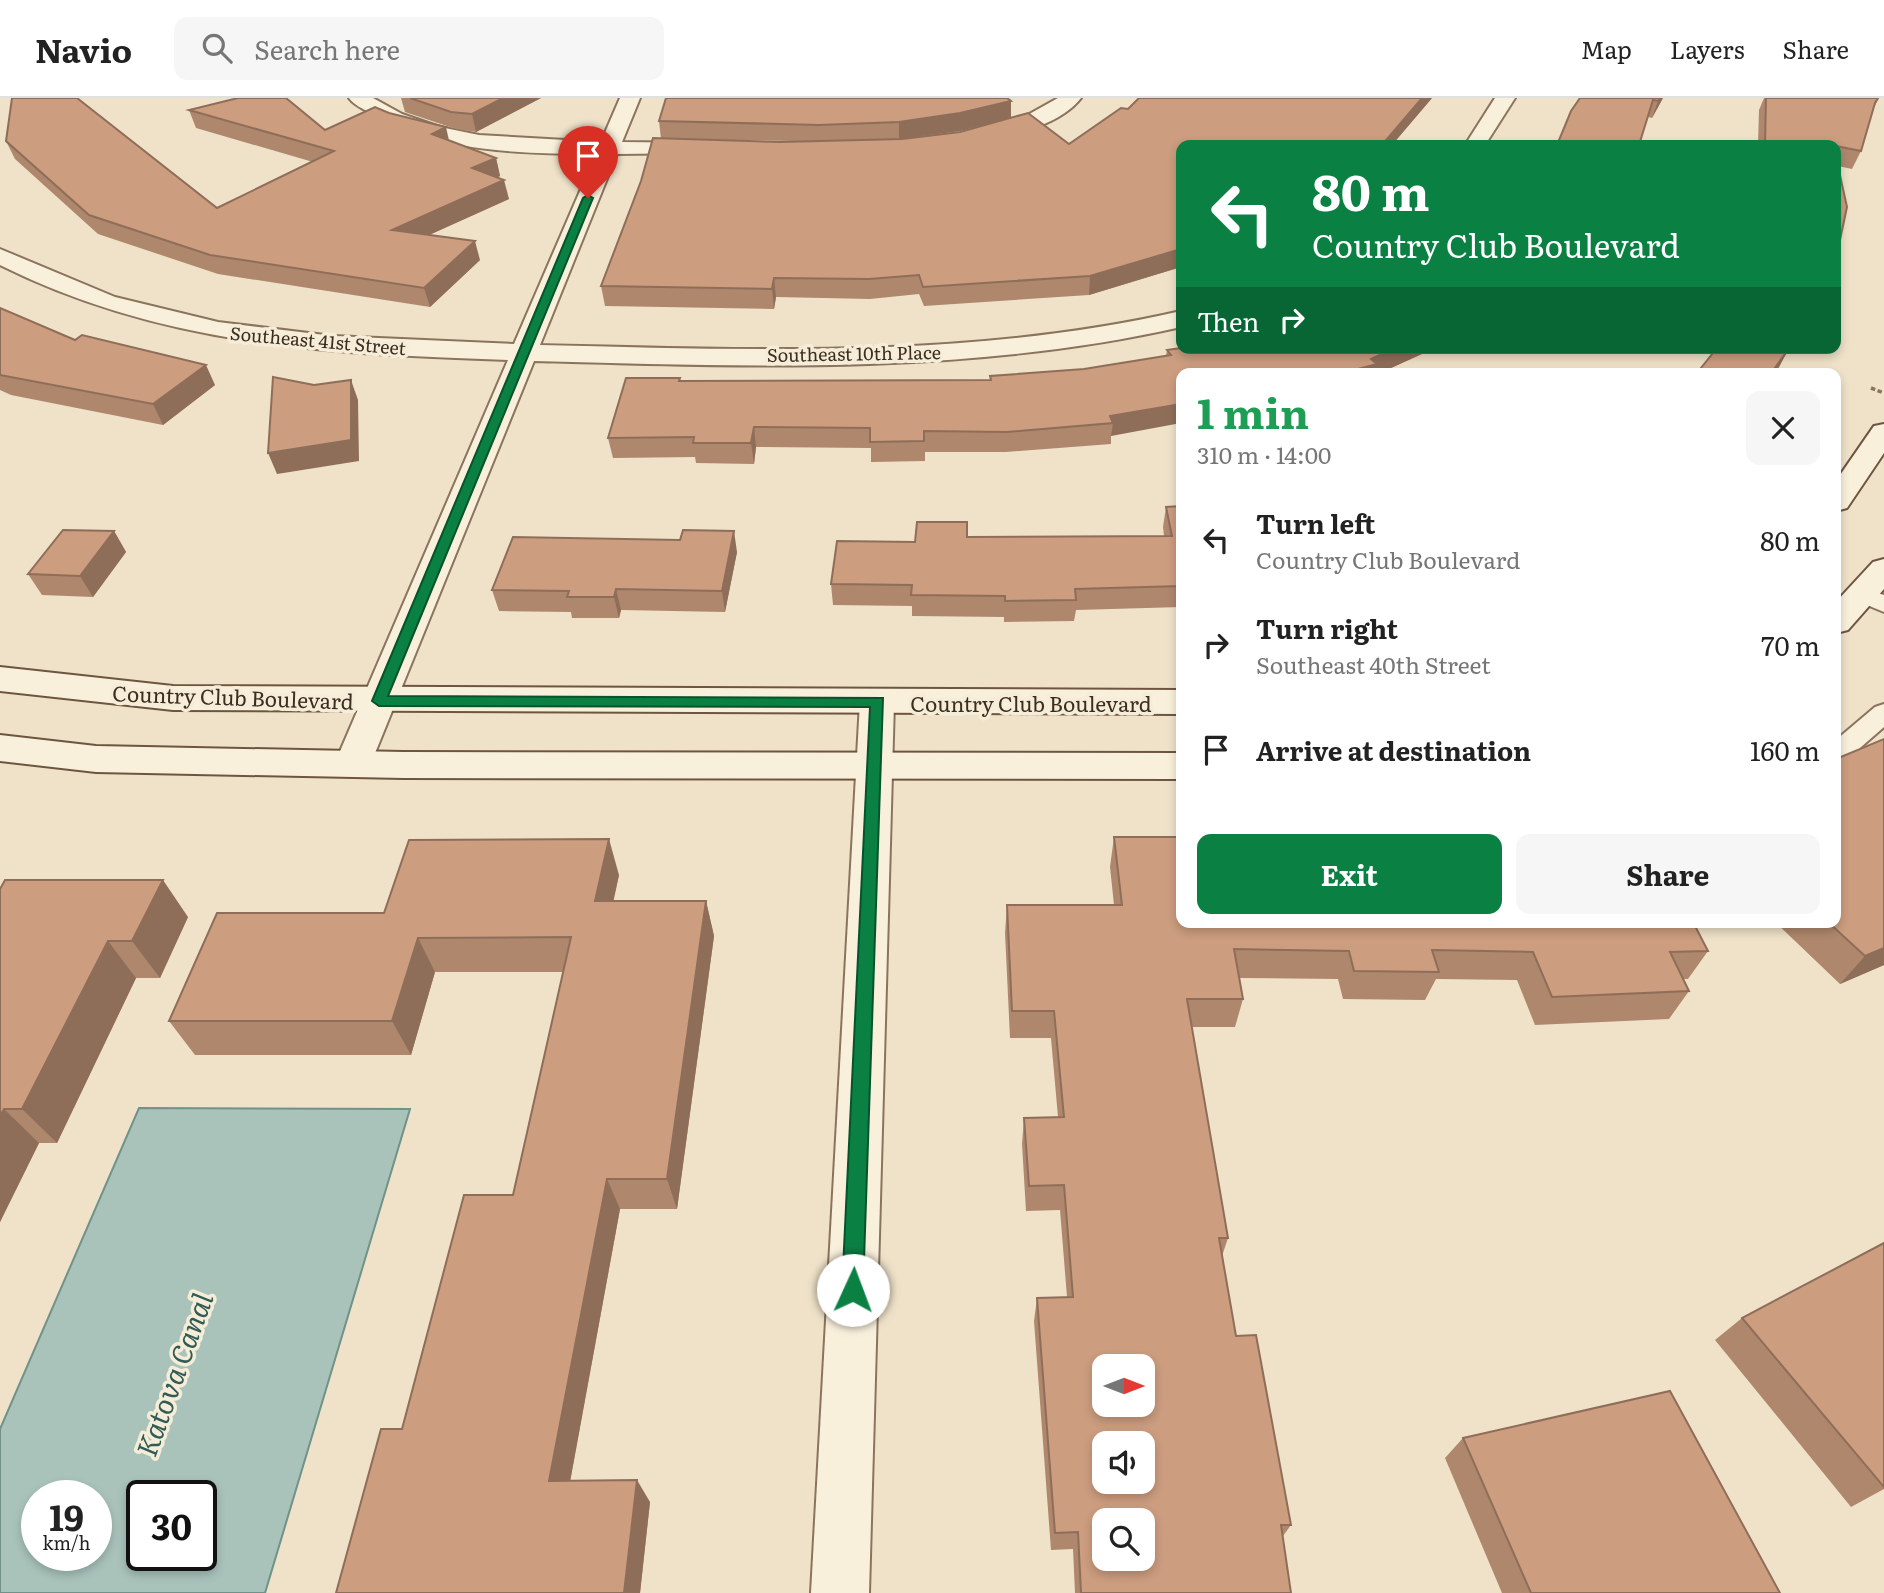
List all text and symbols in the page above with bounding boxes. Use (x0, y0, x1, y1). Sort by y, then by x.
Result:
search box (174, 17, 664, 80)
text: Navio (35, 24, 132, 73)
icon: search (198, 29, 236, 67)
text: Search here (254, 29, 400, 68)
text: Map (1581, 31, 1632, 66)
text: Layers (1670, 31, 1744, 66)
text: Share (1782, 31, 1849, 66)
pin (558, 126, 618, 198)
icon: arrive (569, 137, 607, 175)
text: 80 m (1312, 153, 1430, 226)
icon: left (1197, 168, 1288, 259)
text: Country Club Boulevard (1312, 220, 1680, 268)
text: Then (1197, 301, 1259, 340)
icon: right (1273, 301, 1311, 339)
street label: Southeast 41st Street (229, 319, 408, 361)
street label: Southeast 10th Place (767, 338, 941, 368)
text: 1 min (1197, 380, 1309, 442)
button: close (1746, 391, 1820, 465)
text: 310 m · 14:00 (1197, 437, 1331, 471)
text: Turn left (1256, 503, 1375, 542)
text: 80 m (1760, 520, 1820, 559)
icon: left (1197, 521, 1235, 559)
text: Country Club Boulevard (1256, 542, 1520, 576)
text: Turn right (1256, 608, 1398, 647)
text: 70 m (1761, 625, 1820, 664)
icon: right (1197, 626, 1235, 664)
text: Southeast 40th Street (1256, 647, 1490, 681)
street label: Country Club Boulevard (112, 676, 354, 716)
street label: Country Club Boulevard (910, 687, 1152, 718)
text: Arrive at destination (1256, 730, 1531, 769)
text: 160 m (1750, 730, 1820, 769)
icon: arrive (1197, 731, 1235, 769)
button: Exit (1197, 834, 1502, 914)
button: Share (1516, 834, 1820, 914)
position arrow (816, 1253, 890, 1327)
water label: Katova Canal (124, 1286, 222, 1462)
north arrow (1092, 1354, 1155, 1418)
map controls (1092, 1354, 1155, 1571)
button: sound (1092, 1431, 1155, 1494)
speed limit sign: 30 (126, 1480, 217, 1571)
text: 19 (49, 1490, 84, 1542)
button: search (1092, 1508, 1155, 1571)
text: km/h (43, 1529, 90, 1556)

